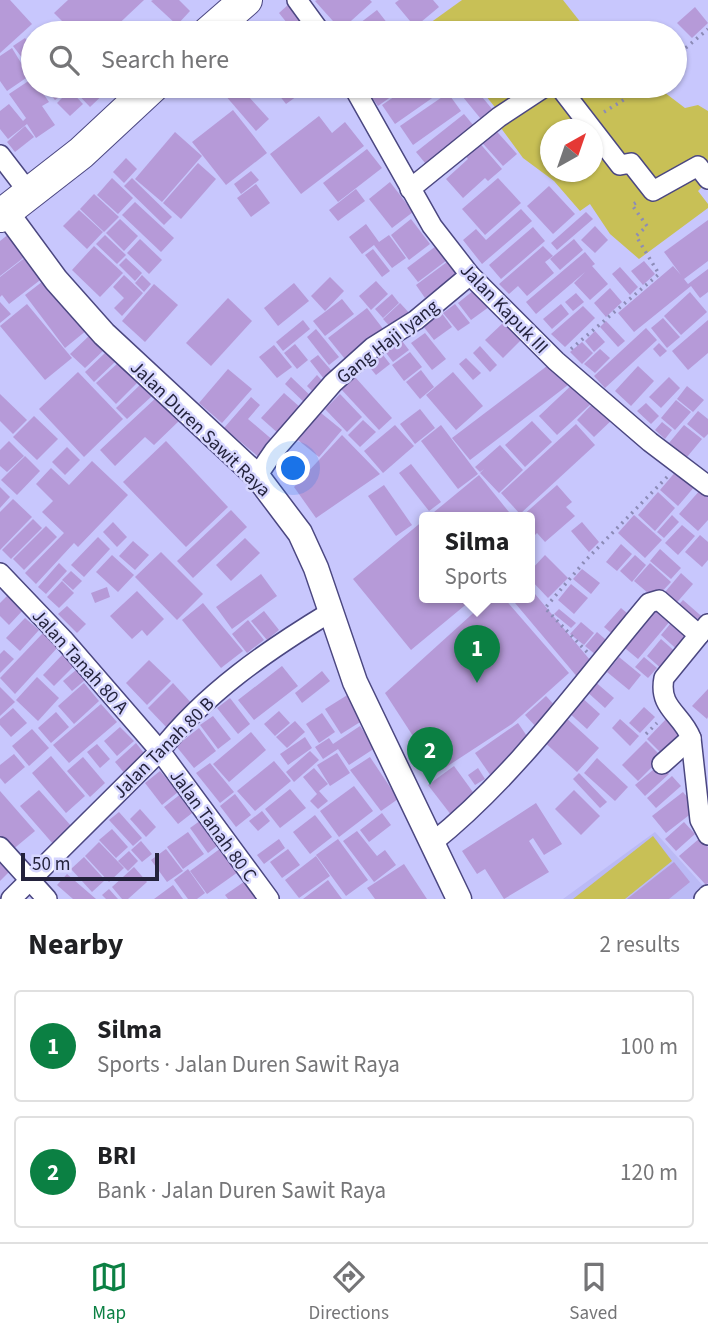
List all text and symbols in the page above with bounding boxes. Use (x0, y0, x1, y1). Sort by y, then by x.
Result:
search box (21, 21, 687, 98)
icon: search (45, 41, 83, 79)
text: Search here (101, 41, 229, 78)
north arrow (540, 119, 603, 182)
street label: Jalan Kapuk III (454, 258, 554, 360)
street label: Gang Haji Iyang (331, 293, 445, 391)
street label: Jalan Duren Sawit Raya (124, 355, 276, 503)
your location (276, 451, 310, 485)
popup (419, 512, 535, 603)
text: Silma (444, 523, 510, 560)
text: Sports (444, 560, 507, 593)
street label: Jalan Tanah 80 A (25, 604, 135, 721)
pin: 1 (454, 625, 500, 683)
street label: Jalan Tanah 80 B (107, 691, 221, 805)
pin: 2 (407, 727, 453, 785)
street label: Jalan Tanah 80 C (163, 764, 263, 888)
scale bar (21, 850, 159, 882)
text: 50 m (32, 851, 70, 878)
text: Nearby (28, 923, 123, 966)
text: 2 results (600, 928, 680, 961)
text: Silma (97, 1011, 162, 1048)
text: 1 (47, 1030, 59, 1063)
text: 100 m (620, 1030, 678, 1063)
text: Sports · Jalan Duren Sawit Raya (97, 1048, 400, 1081)
text: BRI (97, 1137, 137, 1174)
text: 2 (47, 1156, 59, 1189)
text: 120 m (620, 1156, 678, 1189)
text: Bank · Jalan Duren Sawit Raya (97, 1174, 386, 1207)
tab: Map (90, 1258, 128, 1327)
tab: Directions (309, 1258, 389, 1327)
tab: Saved (569, 1258, 618, 1327)

